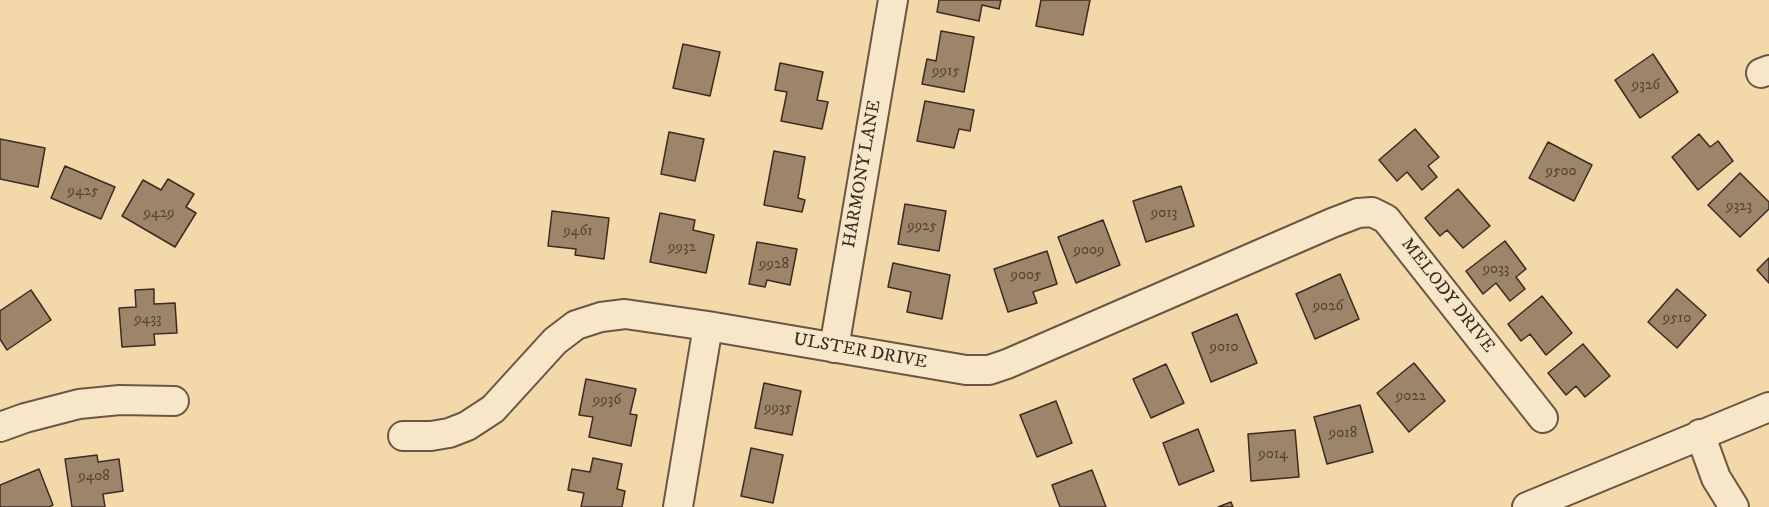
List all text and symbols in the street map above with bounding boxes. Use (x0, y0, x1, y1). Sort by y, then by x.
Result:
house number: 9915 (932, 63, 960, 81)
house number: 9326 (1632, 77, 1660, 95)
street label: HARMONY LANE (839, 98, 887, 250)
house number: 9500 (1545, 163, 1577, 181)
house number: 9425 (68, 183, 98, 201)
house number: 9323 (1726, 198, 1752, 216)
house number: 9429 (144, 205, 174, 223)
house number: 9013 (1151, 205, 1177, 223)
house number: 9925 (907, 218, 937, 236)
house number: 9461 (563, 223, 593, 241)
street label: MELODY DRIVE (1395, 234, 1499, 358)
house number: 9932 (668, 239, 696, 257)
house number: 9009 (1073, 242, 1105, 260)
house number: 9928 (759, 256, 789, 274)
house number: 9033 (1483, 261, 1509, 279)
house number: 9005 (1010, 267, 1042, 285)
house number: 9026 (1313, 298, 1343, 316)
house number: 9510 (1663, 310, 1691, 328)
house number: 9433 (134, 311, 162, 329)
street label: ULSTER DRIVE (791, 330, 929, 374)
house number: 9010 (1209, 339, 1239, 357)
house number: 9022 (1396, 388, 1426, 406)
house number: 9936 (593, 392, 621, 410)
house number: 9935 (764, 400, 792, 418)
house number: 9018 (1329, 425, 1357, 443)
house number: 9014 (1258, 446, 1288, 464)
house number: 9408 (78, 468, 110, 486)

